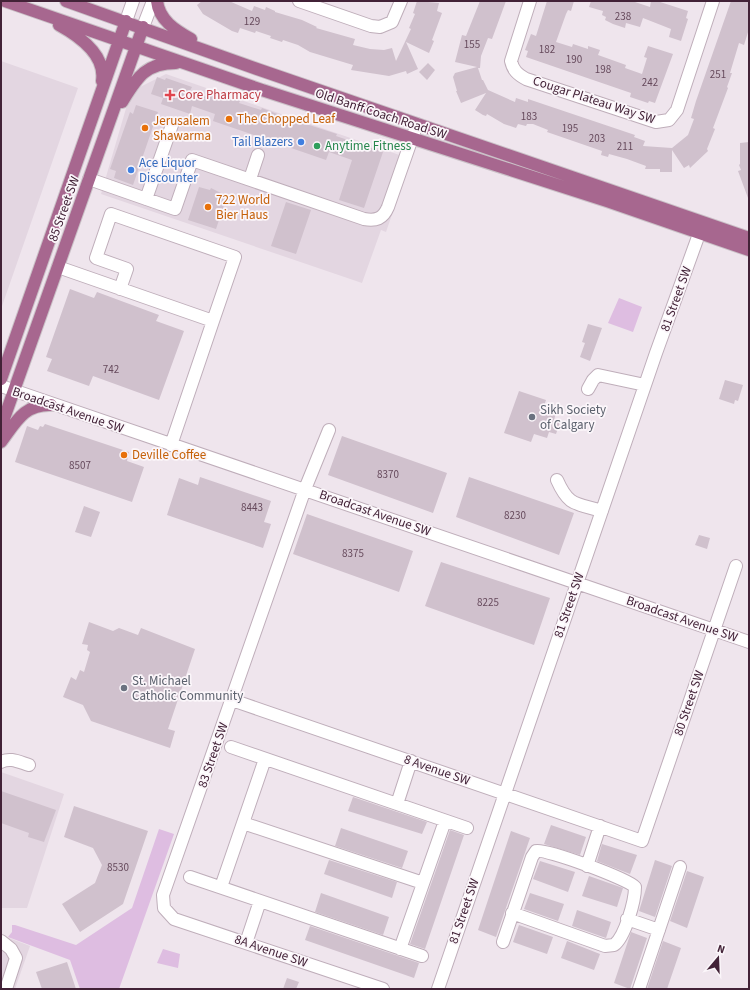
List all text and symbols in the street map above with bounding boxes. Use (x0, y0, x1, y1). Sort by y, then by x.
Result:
house number: 238 (615, 9, 632, 24)
house number: 129 (244, 14, 260, 29)
house number: 155 (464, 37, 480, 52)
house number: 182 (539, 42, 555, 57)
house number: 190 (566, 52, 582, 67)
house number: 198 (595, 62, 612, 77)
house number: 251 (710, 67, 726, 82)
street label: Cougar Plateau Way SW (530, 72, 658, 128)
house number: 242 (642, 75, 658, 90)
street label: Old Banff Coach Road SW (313, 84, 449, 144)
place label: Core Pharmacy (178, 86, 261, 104)
marker: Core Pharmacy (165, 90, 175, 100)
house number: 183 (521, 109, 537, 124)
place label: The Chopped Leaf (237, 110, 336, 128)
place label: Jerusalem Shawarma (153, 112, 211, 145)
marker: The Chopped Leaf (224, 114, 234, 124)
house number: 195 (562, 121, 578, 136)
marker: Jerusalem Shawarma (140, 123, 150, 133)
house number: 203 (589, 131, 605, 146)
place label: Tail Blazers (232, 133, 294, 151)
marker: Tail Blazers (296, 137, 306, 147)
place label: Anytime Fitness (325, 137, 412, 155)
house number: 211 (617, 139, 633, 154)
marker: Anytime Fitness (312, 141, 322, 151)
place label: Ace Liquor Discounter (139, 154, 198, 187)
marker: Ace Liquor Discounter (126, 165, 136, 175)
street label: 85 Street SW (44, 174, 84, 244)
place label: 722 World Bier Haus (216, 191, 270, 224)
marker: 722 World Bier Haus (203, 202, 213, 212)
street label: 81 Street SW (656, 264, 696, 334)
house number: 742 (103, 362, 119, 377)
street label: Broadcast Avenue SW (10, 382, 126, 438)
place label: Sikh Society of Calgary (540, 401, 606, 434)
marker: Sikh Society of Calgary (527, 412, 537, 422)
place label: Deville Coffee (132, 446, 206, 464)
marker: Deville Coffee (119, 450, 129, 460)
house number: 8507 (69, 458, 91, 473)
house number: 8370 (377, 467, 399, 482)
street label: Broadcast Avenue SW (317, 485, 433, 541)
house number: 8443 (241, 500, 263, 515)
house number: 8230 (504, 508, 526, 523)
house number: 8375 (342, 546, 364, 561)
street label: 81 Street SW (549, 570, 589, 640)
street label: Broadcast Avenue SW (624, 591, 740, 647)
house number: 8225 (477, 595, 499, 610)
street label: 80 Street SW (669, 668, 709, 738)
place label: St. Michael Catholic Community (132, 672, 243, 705)
marker: St. Michael Catholic Community (119, 683, 129, 693)
street label: 83 Street SW (193, 720, 233, 790)
street label: 8 Avenue SW (402, 750, 472, 790)
house number: 8530 (107, 860, 129, 875)
street label: 81 Street SW (444, 876, 484, 946)
street label: 8A Avenue SW (232, 930, 310, 972)
north arrow (698, 938, 738, 978)
text: N (715, 941, 727, 957)

